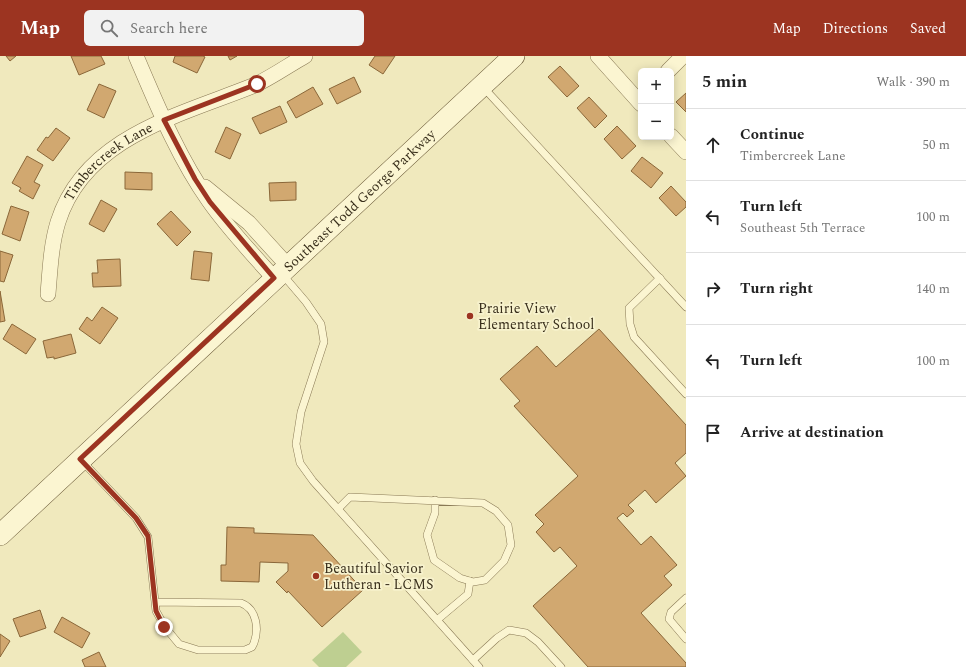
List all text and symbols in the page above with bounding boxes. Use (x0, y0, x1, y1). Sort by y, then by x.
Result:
search box (84, 10, 364, 46)
text: Map (20, 14, 60, 43)
icon: search (98, 17, 120, 39)
text: Search here (130, 17, 208, 40)
text: Map (773, 18, 801, 39)
text: Directions (823, 18, 888, 39)
text: Saved (910, 18, 946, 39)
map controls (638, 68, 674, 140)
button: + (638, 68, 674, 104)
text: 5 min (702, 69, 747, 95)
text: Walk · 390 m (876, 72, 950, 92)
route start (248, 75, 266, 93)
button: − (638, 104, 674, 140)
street label: Timbercreek Lane (58, 117, 156, 205)
street label: Southeast Todd George Parkway (278, 123, 441, 277)
text: Continue (740, 123, 805, 146)
icon: ahead (702, 134, 724, 156)
text: 50 m (923, 135, 950, 155)
text: Timbercreek Lane (740, 146, 846, 166)
text: Turn left (740, 195, 802, 218)
icon: left (702, 206, 724, 228)
text: 100 m (916, 207, 950, 227)
text: Southeast 5th Terrace (740, 218, 865, 238)
text: Turn right (740, 277, 813, 300)
icon: right (702, 278, 724, 300)
text: 140 m (916, 279, 950, 299)
place label: Prairie View Elementary School (478, 298, 594, 335)
marker: Prairie View Elementary School (465, 311, 475, 321)
text: Turn left (740, 349, 802, 372)
icon: left (702, 350, 724, 372)
text: 100 m (916, 351, 950, 371)
text: Arrive at destination (740, 421, 884, 444)
icon: arrive (702, 422, 724, 444)
place label: Beautiful Savior Lutheran - LCMS (324, 558, 433, 595)
marker: Beautiful Savior Lutheran - LCMS (311, 571, 321, 581)
route end (155, 618, 173, 636)

